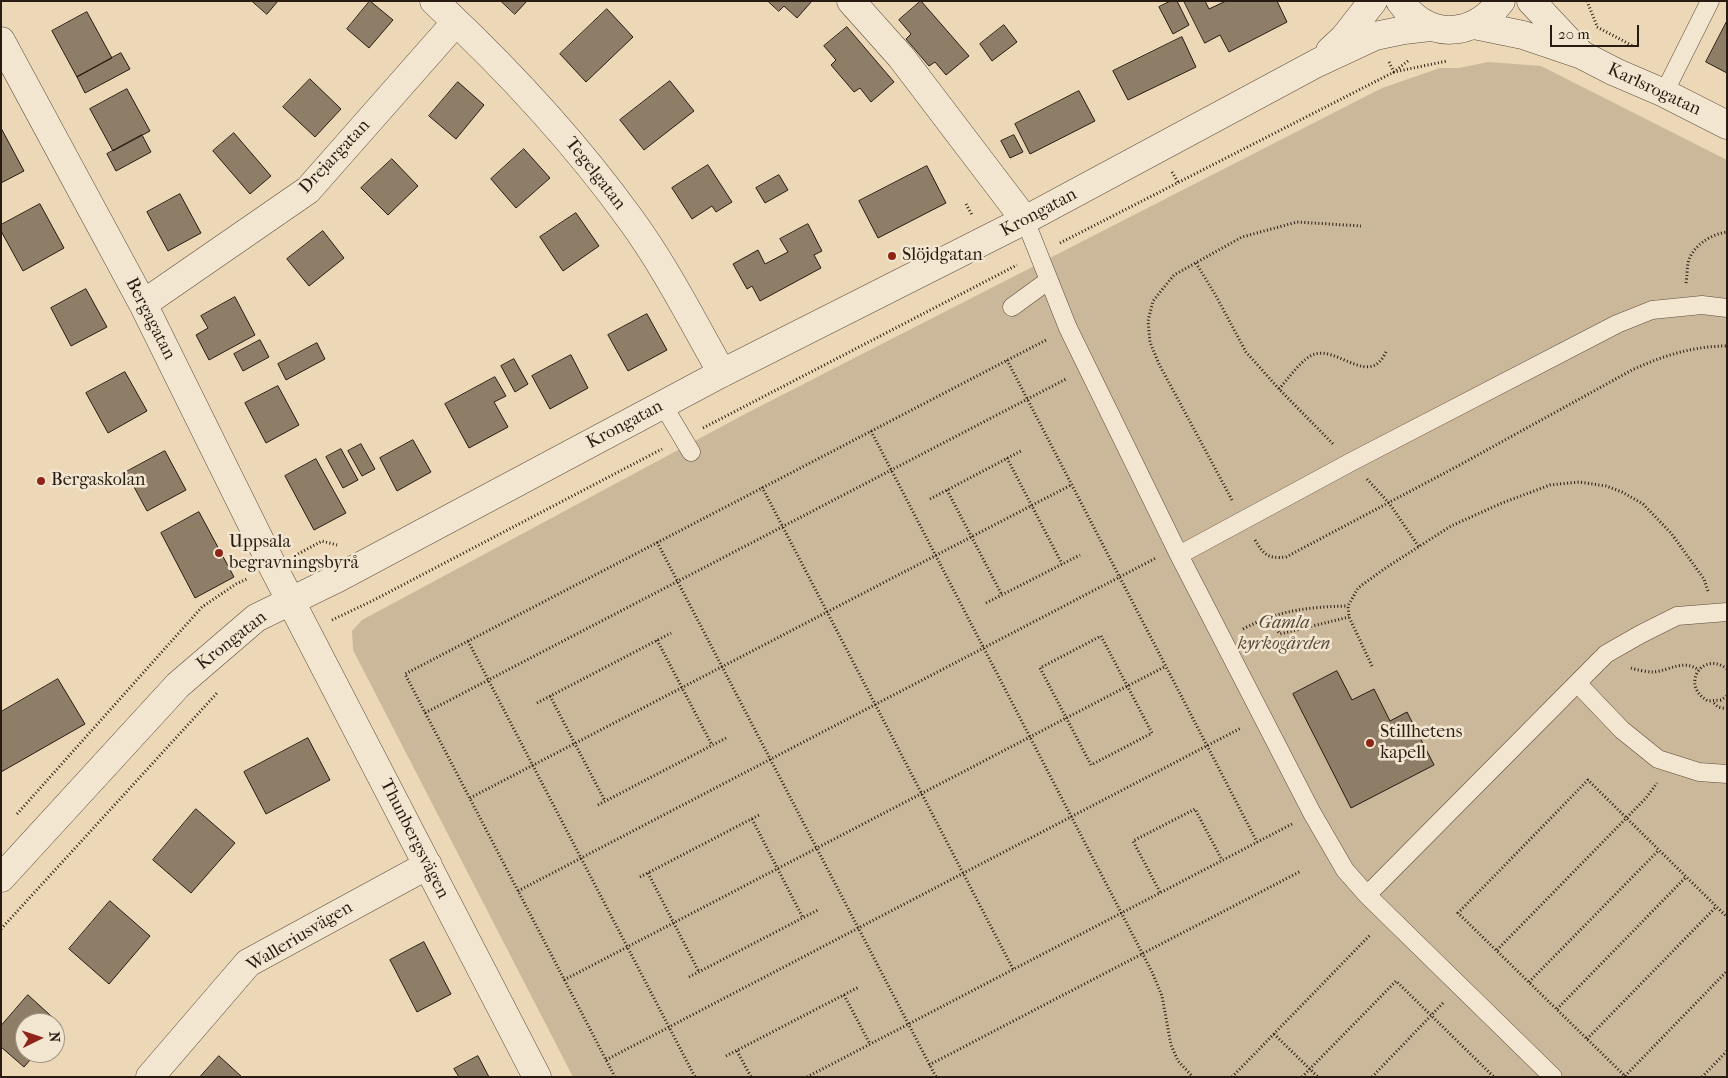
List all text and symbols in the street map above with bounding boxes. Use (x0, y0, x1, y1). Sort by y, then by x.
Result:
scale bar (1553, 15, 1642, 47)
text: 20 m (1558, 25, 1590, 43)
street label: Karlsrogatan (1604, 59, 1704, 121)
street label: Drejargatan (295, 115, 375, 199)
street label: Tegelgatan (560, 133, 630, 215)
street label: Krongatan (997, 184, 1081, 242)
place label: Slöjdgatan (902, 245, 983, 267)
marker: Slöjdgatan (886, 250, 898, 262)
street label: Bergagatan (120, 274, 180, 364)
street label: Krongatan (583, 396, 667, 454)
place label: Bergaskolan (51, 470, 146, 492)
marker: Bergaskolan (35, 475, 47, 487)
place label: Uppsala begravningsbyrå (229, 532, 359, 574)
marker: Uppsala begravningsbyrå (213, 547, 225, 559)
street label: Krongatan (193, 607, 271, 675)
park label: Gamla kyrkogården (1238, 613, 1330, 656)
place label: Stillhetens kapell (1380, 722, 1462, 764)
marker: Stillhetens kapell (1364, 737, 1376, 749)
street label: Thunbergsvägen (375, 776, 453, 902)
street label: Walleriusvägen (243, 897, 357, 977)
north arrow (15, 1013, 65, 1063)
text: N (46, 1031, 63, 1043)

